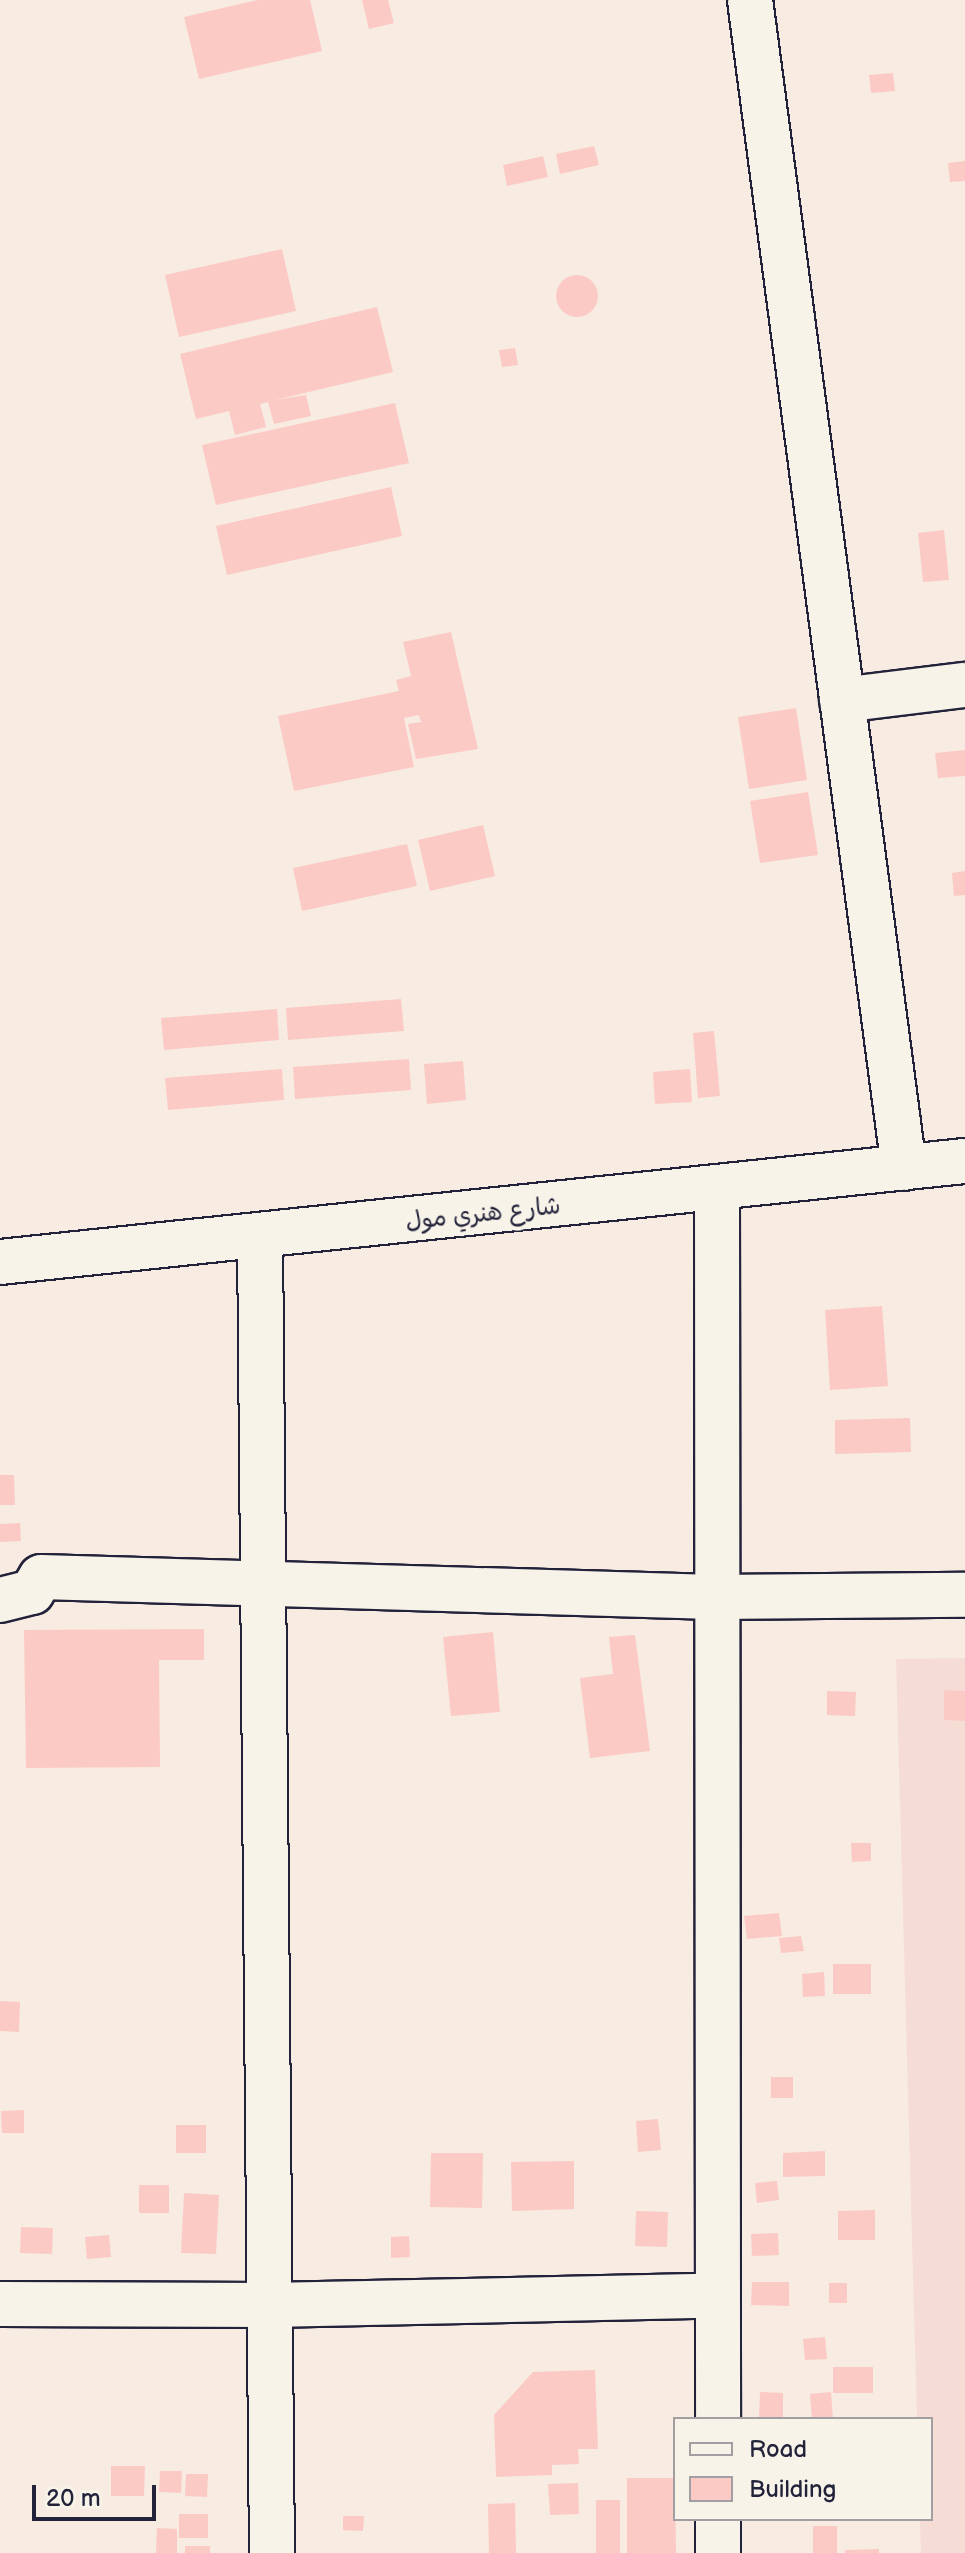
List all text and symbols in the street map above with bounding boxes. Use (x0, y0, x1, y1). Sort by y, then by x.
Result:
street label: شارع هنري مول (404, 1192, 562, 1236)
legend (673, 2417, 933, 2521)
text: Road (749, 2435, 807, 2464)
scale bar (36, 2469, 160, 2519)
text: Building (749, 2475, 836, 2504)
text: 20 m (46, 2484, 101, 2513)

